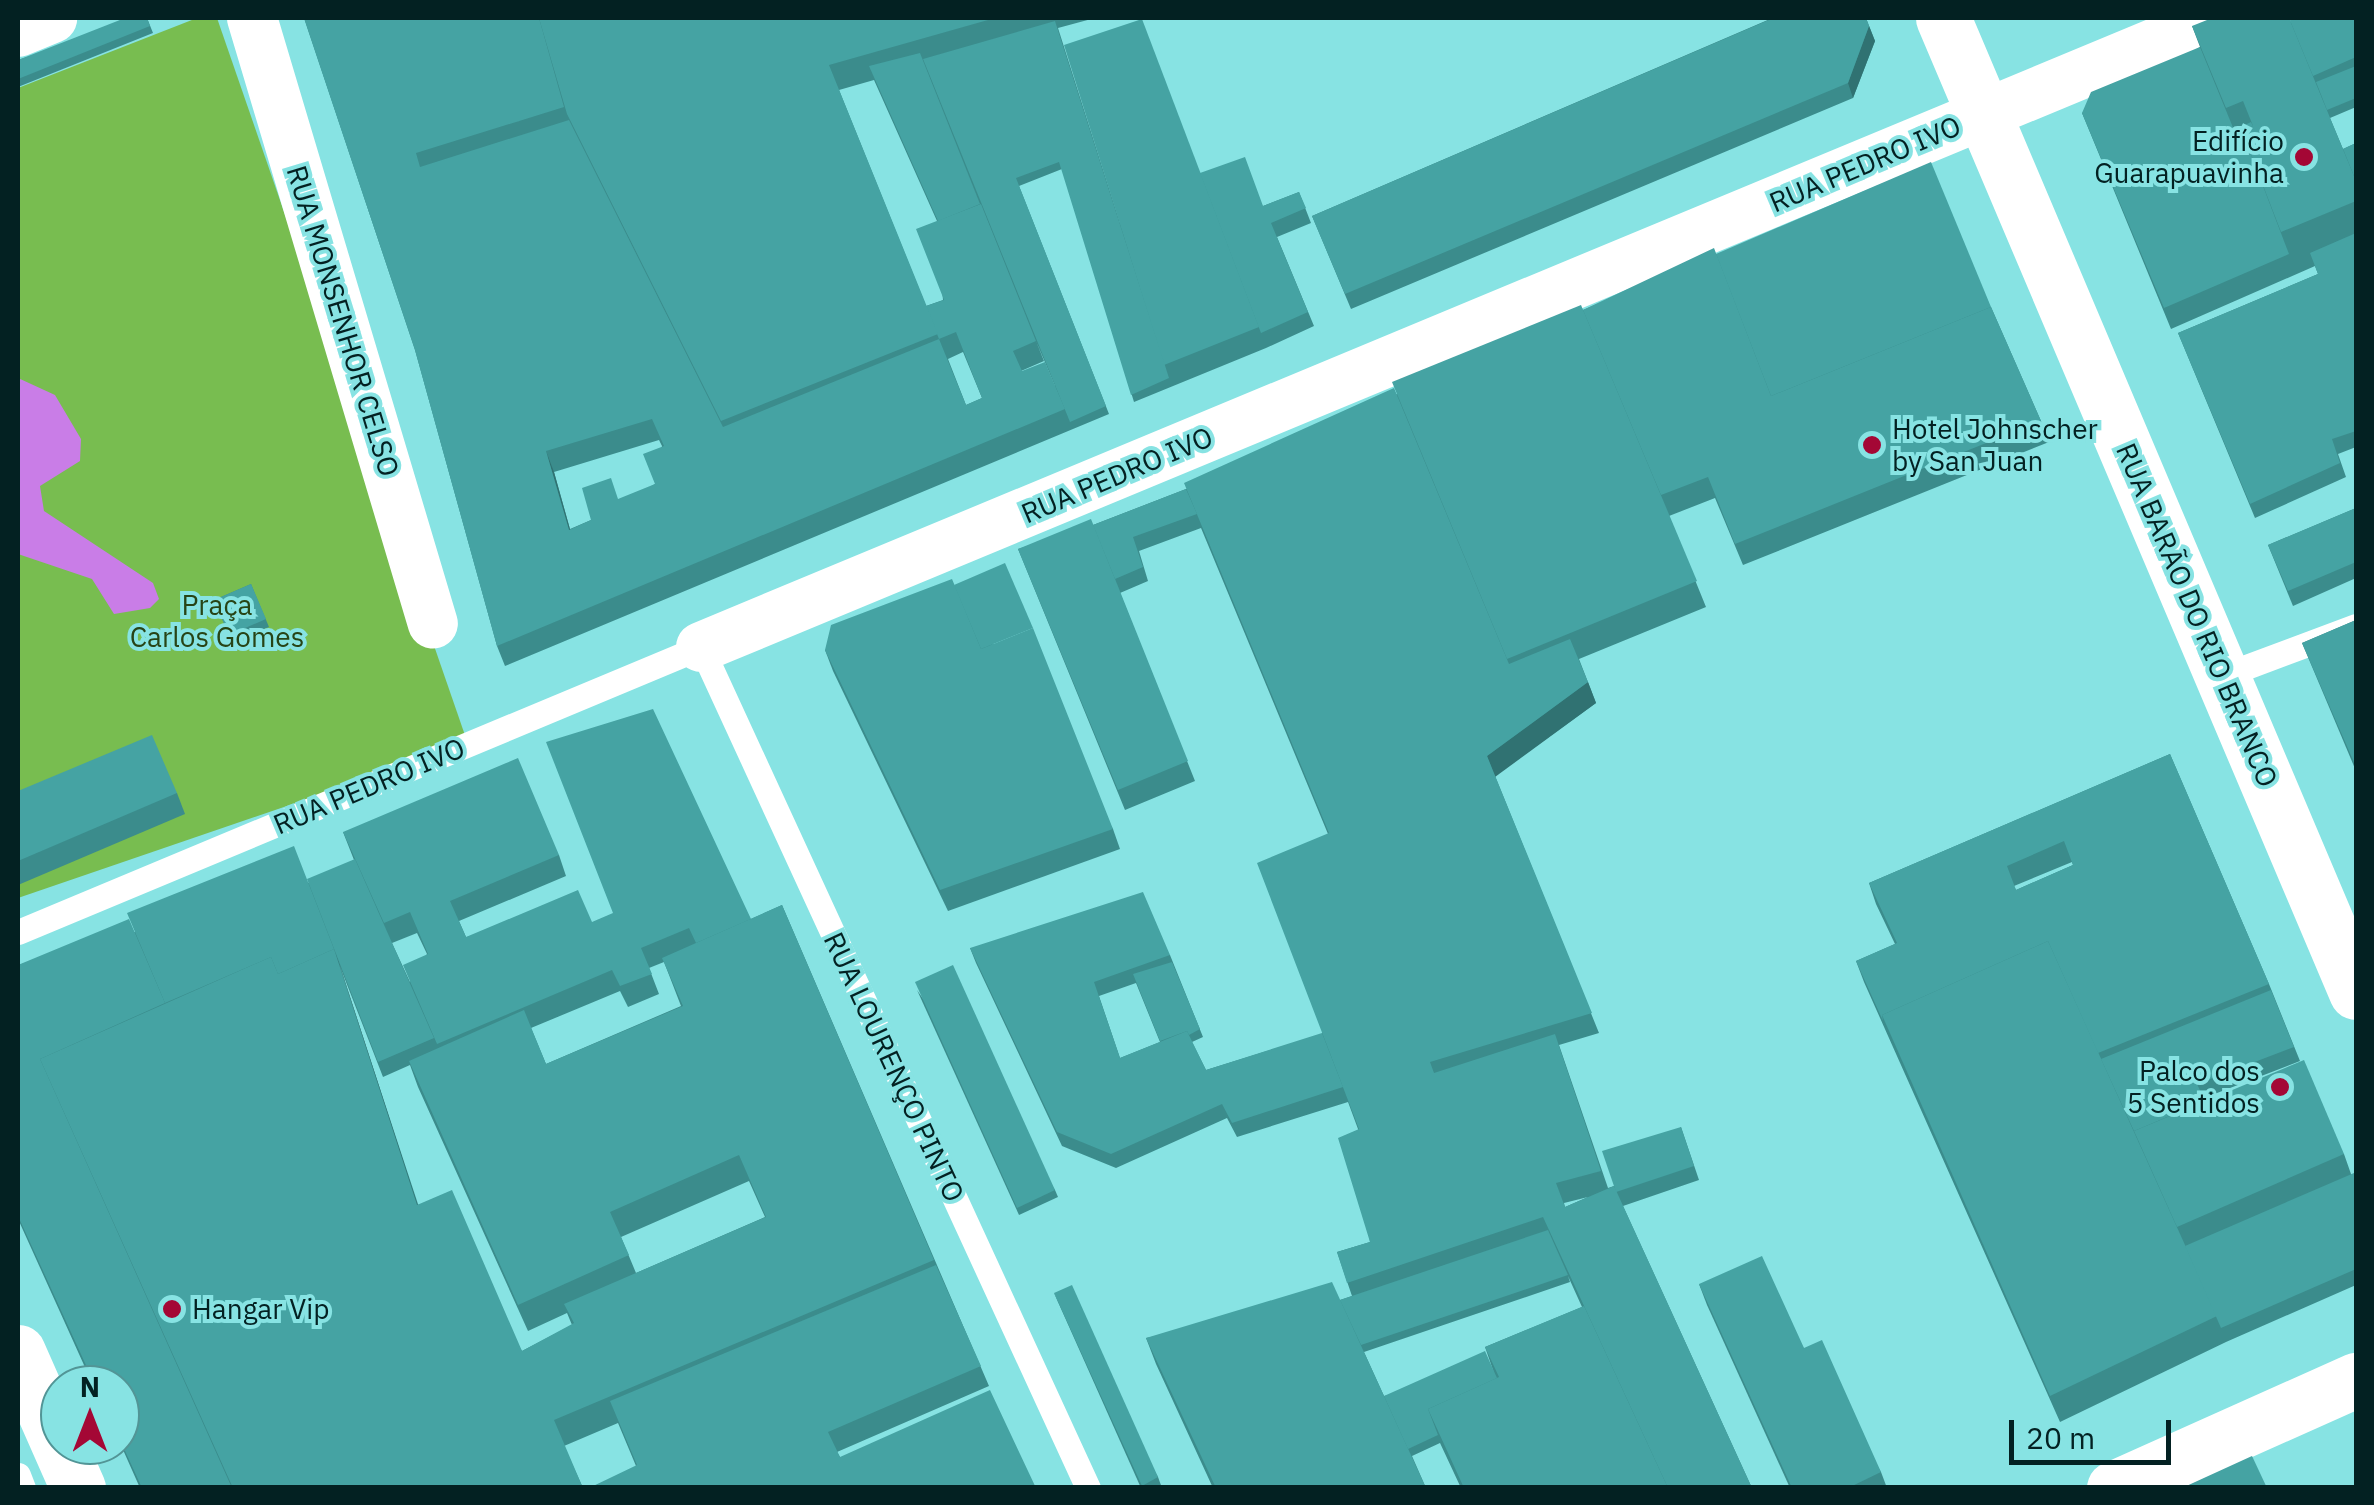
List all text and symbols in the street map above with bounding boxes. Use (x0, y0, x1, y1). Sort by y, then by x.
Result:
street label: RUA PEDRO IVO (1764, 109, 1966, 219)
place label: Edifício Guarapuavinha (2094, 124, 2284, 190)
marker: Edifício Guarapuavinha (2293, 146, 2315, 168)
street label: RUA MONSENHOR CELSO (280, 161, 406, 481)
place label: Hotel Johnscher by San Juan (1892, 412, 2098, 478)
street label: RUA PEDRO IVO (1016, 420, 1218, 530)
marker: Hotel Johnscher by San Juan (1861, 434, 1883, 456)
street label: RUA BARÃO DO RIO BRANCO (2109, 438, 2285, 792)
park label: Praça Carlos Gomes (130, 588, 304, 654)
street label: RUA PEDRO IVO (268, 731, 470, 841)
street label: RUA LOURENÇO PINTO (817, 927, 971, 1207)
place label: Palco dos 5 Sentidos (2127, 1054, 2260, 1120)
marker: Palco dos 5 Sentidos (2269, 1076, 2291, 1098)
place label: Hangar Vip (192, 1292, 329, 1326)
marker: Hangar Vip (161, 1298, 183, 1320)
north arrow (40, 1365, 140, 1465)
text: N (80, 1368, 100, 1405)
scale bar (2014, 1400, 2176, 1462)
text: 20 m (2026, 1418, 2095, 1457)

